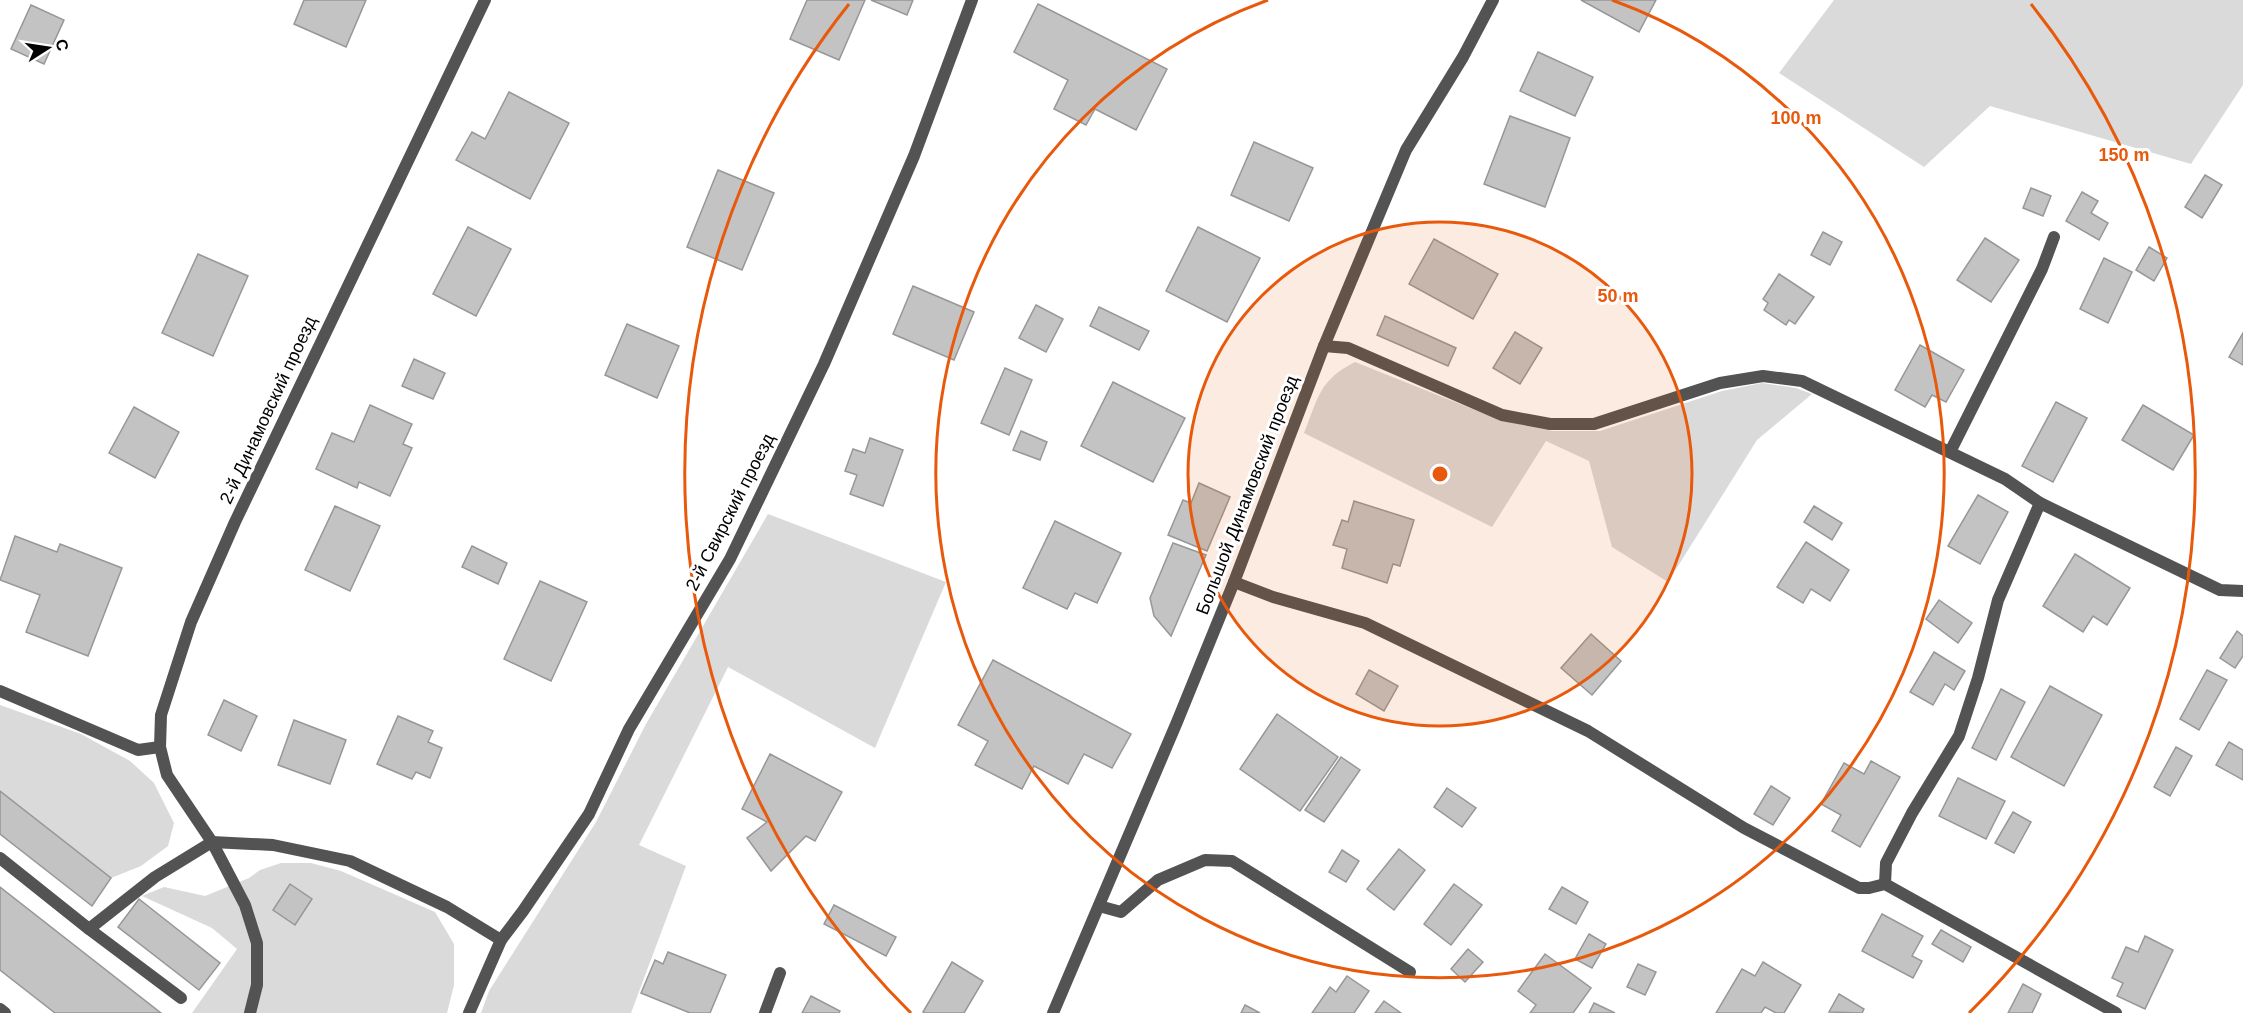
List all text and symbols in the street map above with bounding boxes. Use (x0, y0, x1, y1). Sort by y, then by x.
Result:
north arrow (18, 18, 78, 78)
text: С (53, 38, 72, 53)
text: 100 m (1770, 108, 1822, 128)
text: 150 m (2098, 145, 2150, 165)
text: 50 m (1597, 286, 1639, 306)
street label: 2-й Динамовский проезд (216, 313, 321, 507)
street label: Большой Динамовский проезд (1192, 372, 1302, 617)
street label: 2-й Свирский проезд (682, 430, 778, 594)
centre of rings (1430, 464, 1450, 484)

